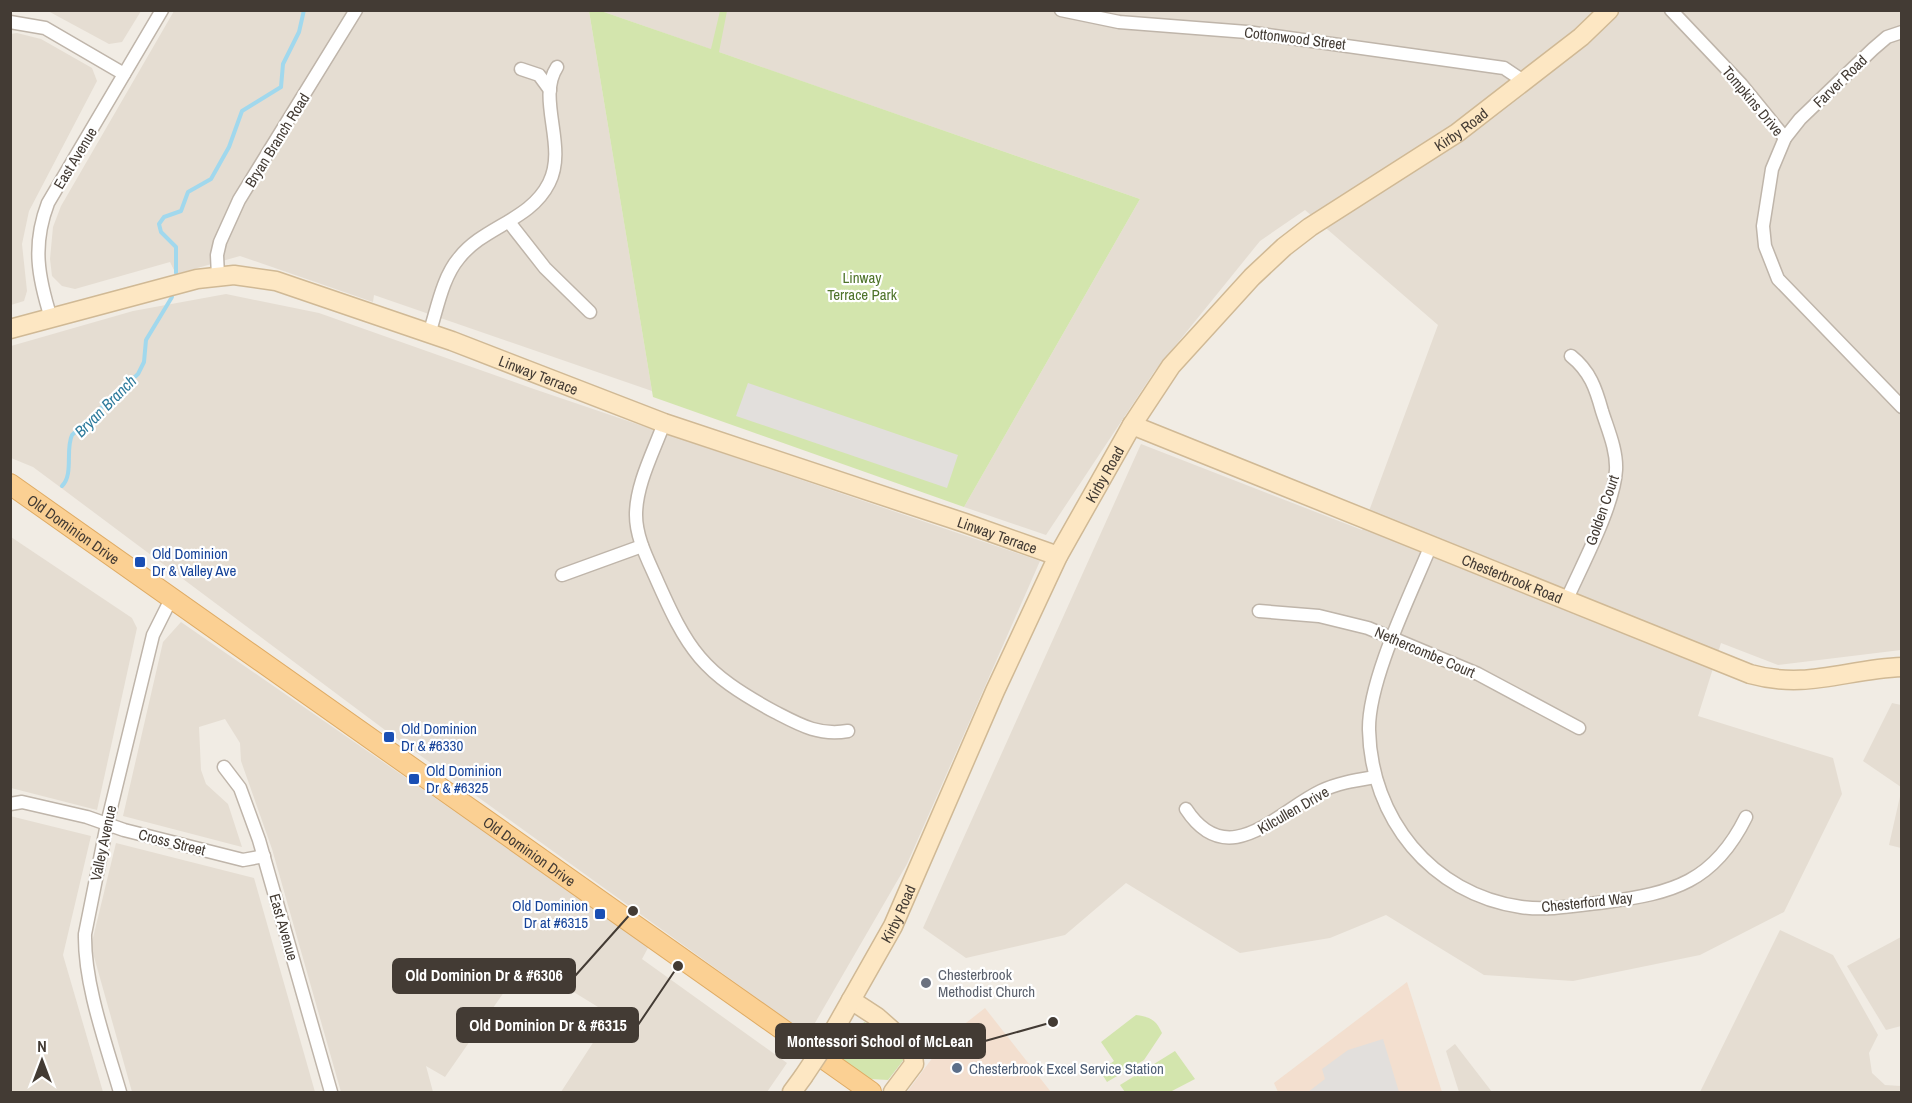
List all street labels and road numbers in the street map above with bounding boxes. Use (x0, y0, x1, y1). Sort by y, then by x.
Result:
street label: Cottonwood Street (1243, 21, 1347, 55)
street label: Farver Road (1808, 50, 1872, 112)
street label: Tompkins Drive (1717, 62, 1789, 141)
street label: Bryan Branch Road (240, 89, 314, 191)
street label: Kirby Road (1430, 103, 1492, 156)
street label: East Avenue (48, 123, 102, 193)
street label: Linway Terrace (496, 350, 581, 399)
street label: Kirby Road (1080, 442, 1129, 506)
street label: Golden Court (1580, 471, 1624, 548)
street label: Old Dominion Drive (23, 489, 124, 569)
street label: Linway Terrace (955, 511, 1040, 558)
street label: Chesterbrook Road (1459, 549, 1566, 608)
street label: Nethercombe Court (1371, 621, 1479, 683)
street label: Kilcullen Drive (1253, 781, 1333, 839)
street label: Valley Avenue (85, 803, 121, 883)
street label: Old Dominion Drive (479, 811, 580, 891)
street label: Cross Street (136, 824, 208, 861)
street label: Kirby Road (875, 881, 920, 946)
street label: Chesterford Way (1540, 887, 1635, 917)
street label: East Avenue (264, 891, 304, 963)

